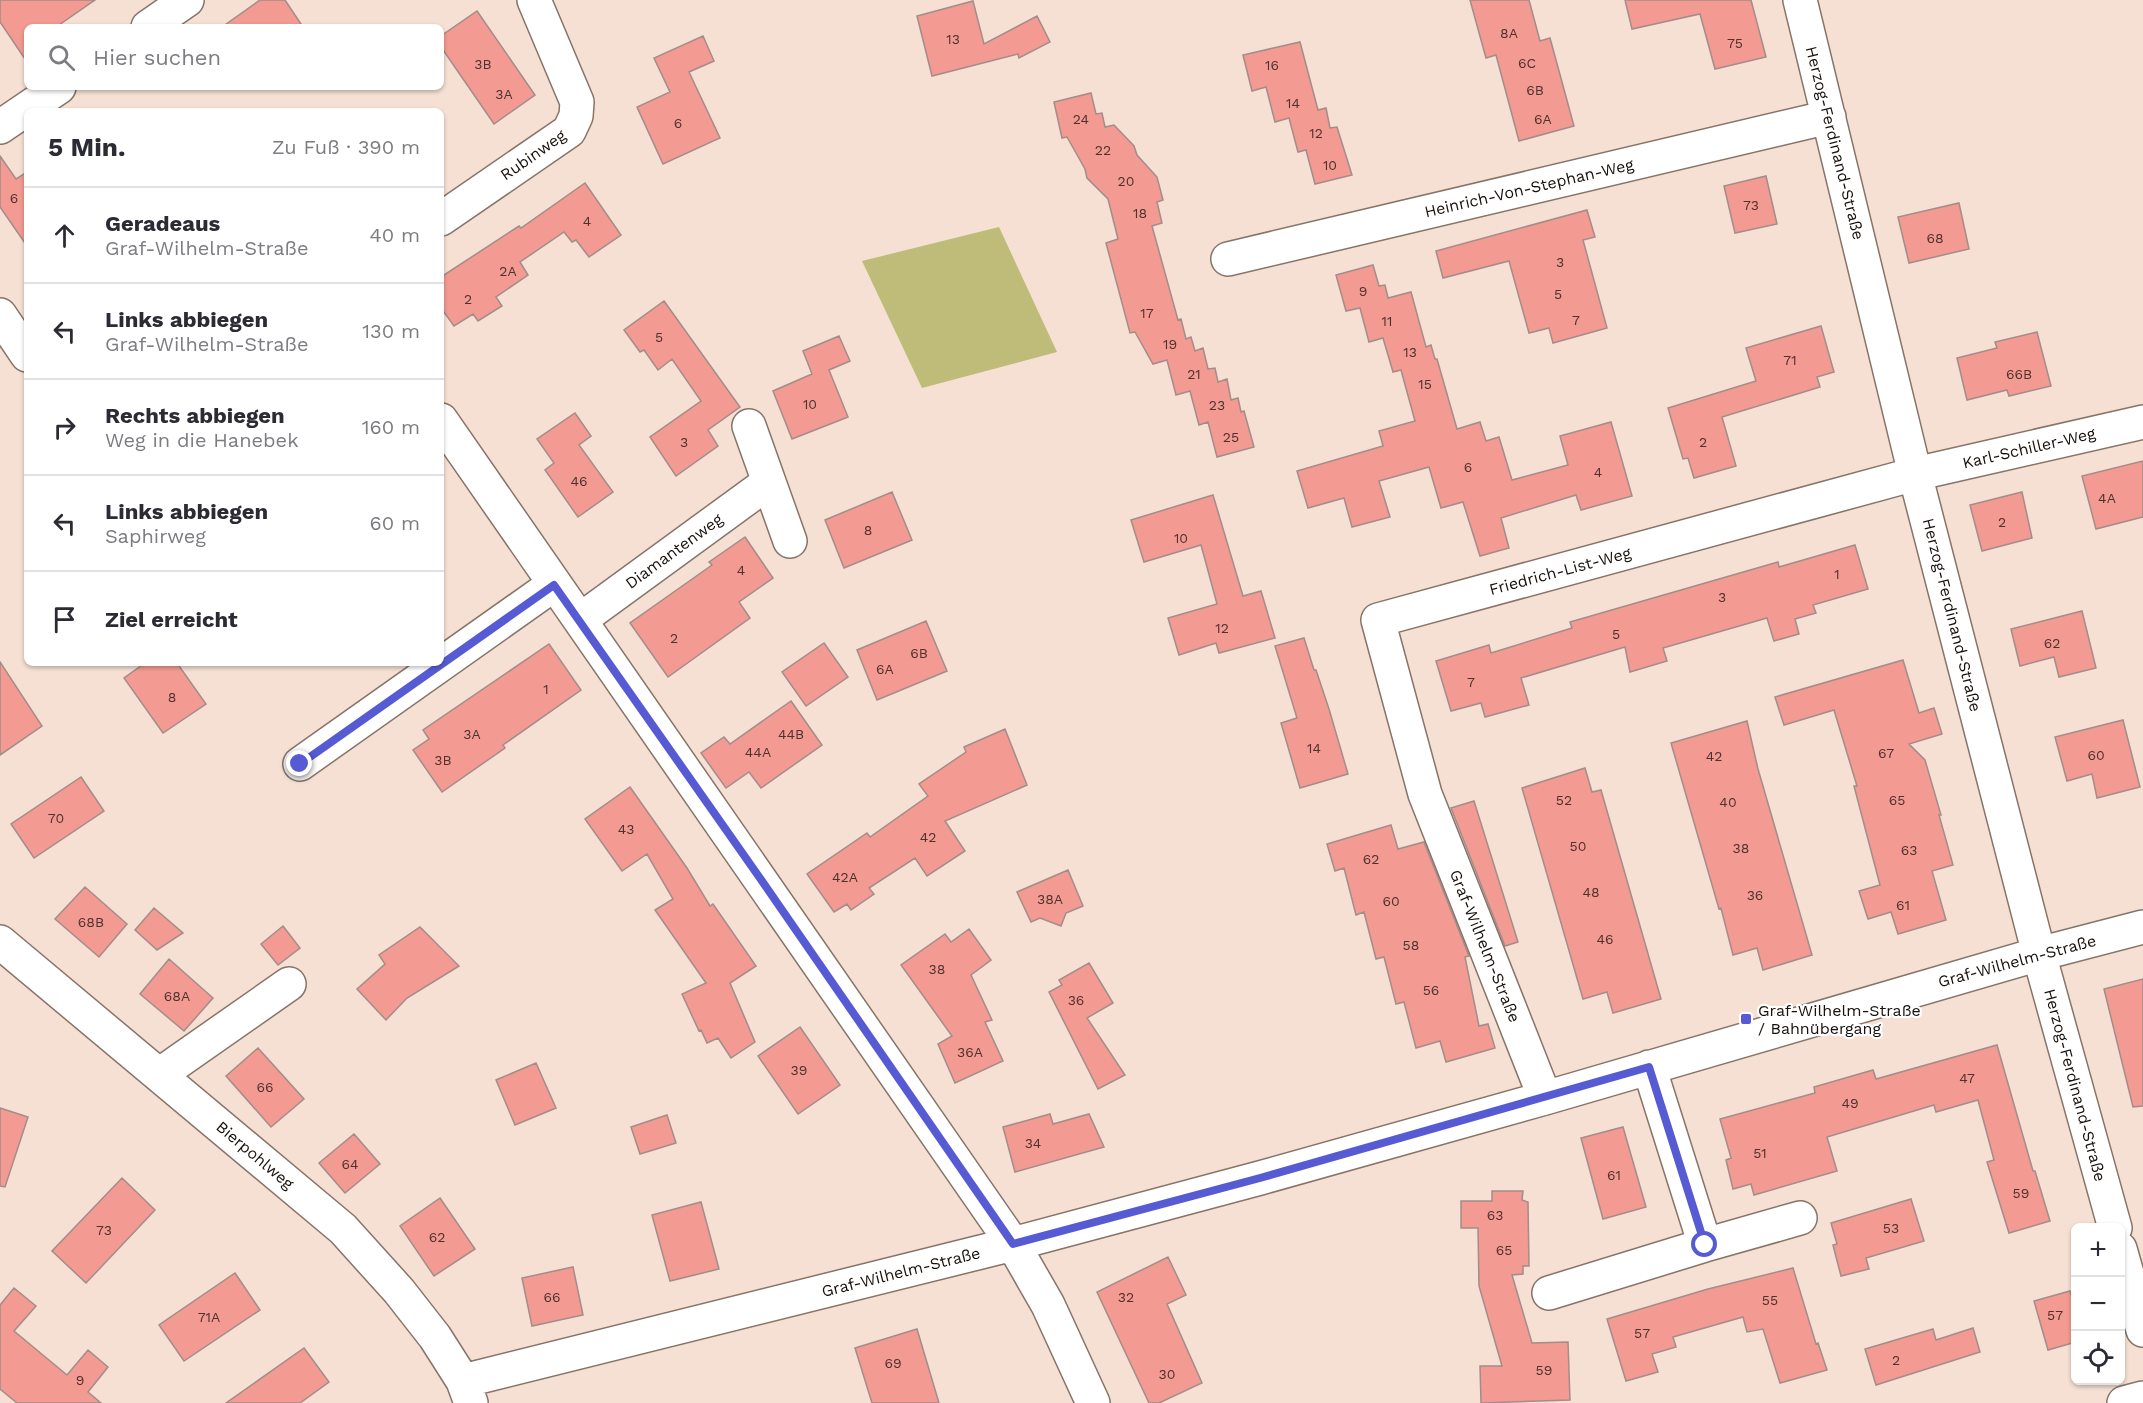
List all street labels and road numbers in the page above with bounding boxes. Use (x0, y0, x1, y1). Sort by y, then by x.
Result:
street label: Herzog-Ferdinand-Straße (1802, 44, 1868, 242)
street label: Rubinweg (497, 125, 570, 184)
street label: Heinrich-Von-Stephan-Weg (1423, 155, 1636, 221)
street label: Karl-Schiller-Weg (1961, 423, 2098, 473)
street label: Diamantenweg (622, 509, 727, 593)
street label: Herzog-Ferdinand-Straße (1919, 516, 1985, 714)
street label: Friedrich-List-Weg (1487, 543, 1633, 599)
street label: Graf-Wilhelm-Straße (1446, 867, 1524, 1025)
street label: Graf-Wilhelm-Straße (1936, 931, 2098, 991)
street label: Herzog-Ferdinand-Straße (2040, 987, 2110, 1183)
street label: Bierpohlweg (212, 1117, 298, 1193)
street label: Graf-Wilhelm-Straße (820, 1243, 982, 1301)

